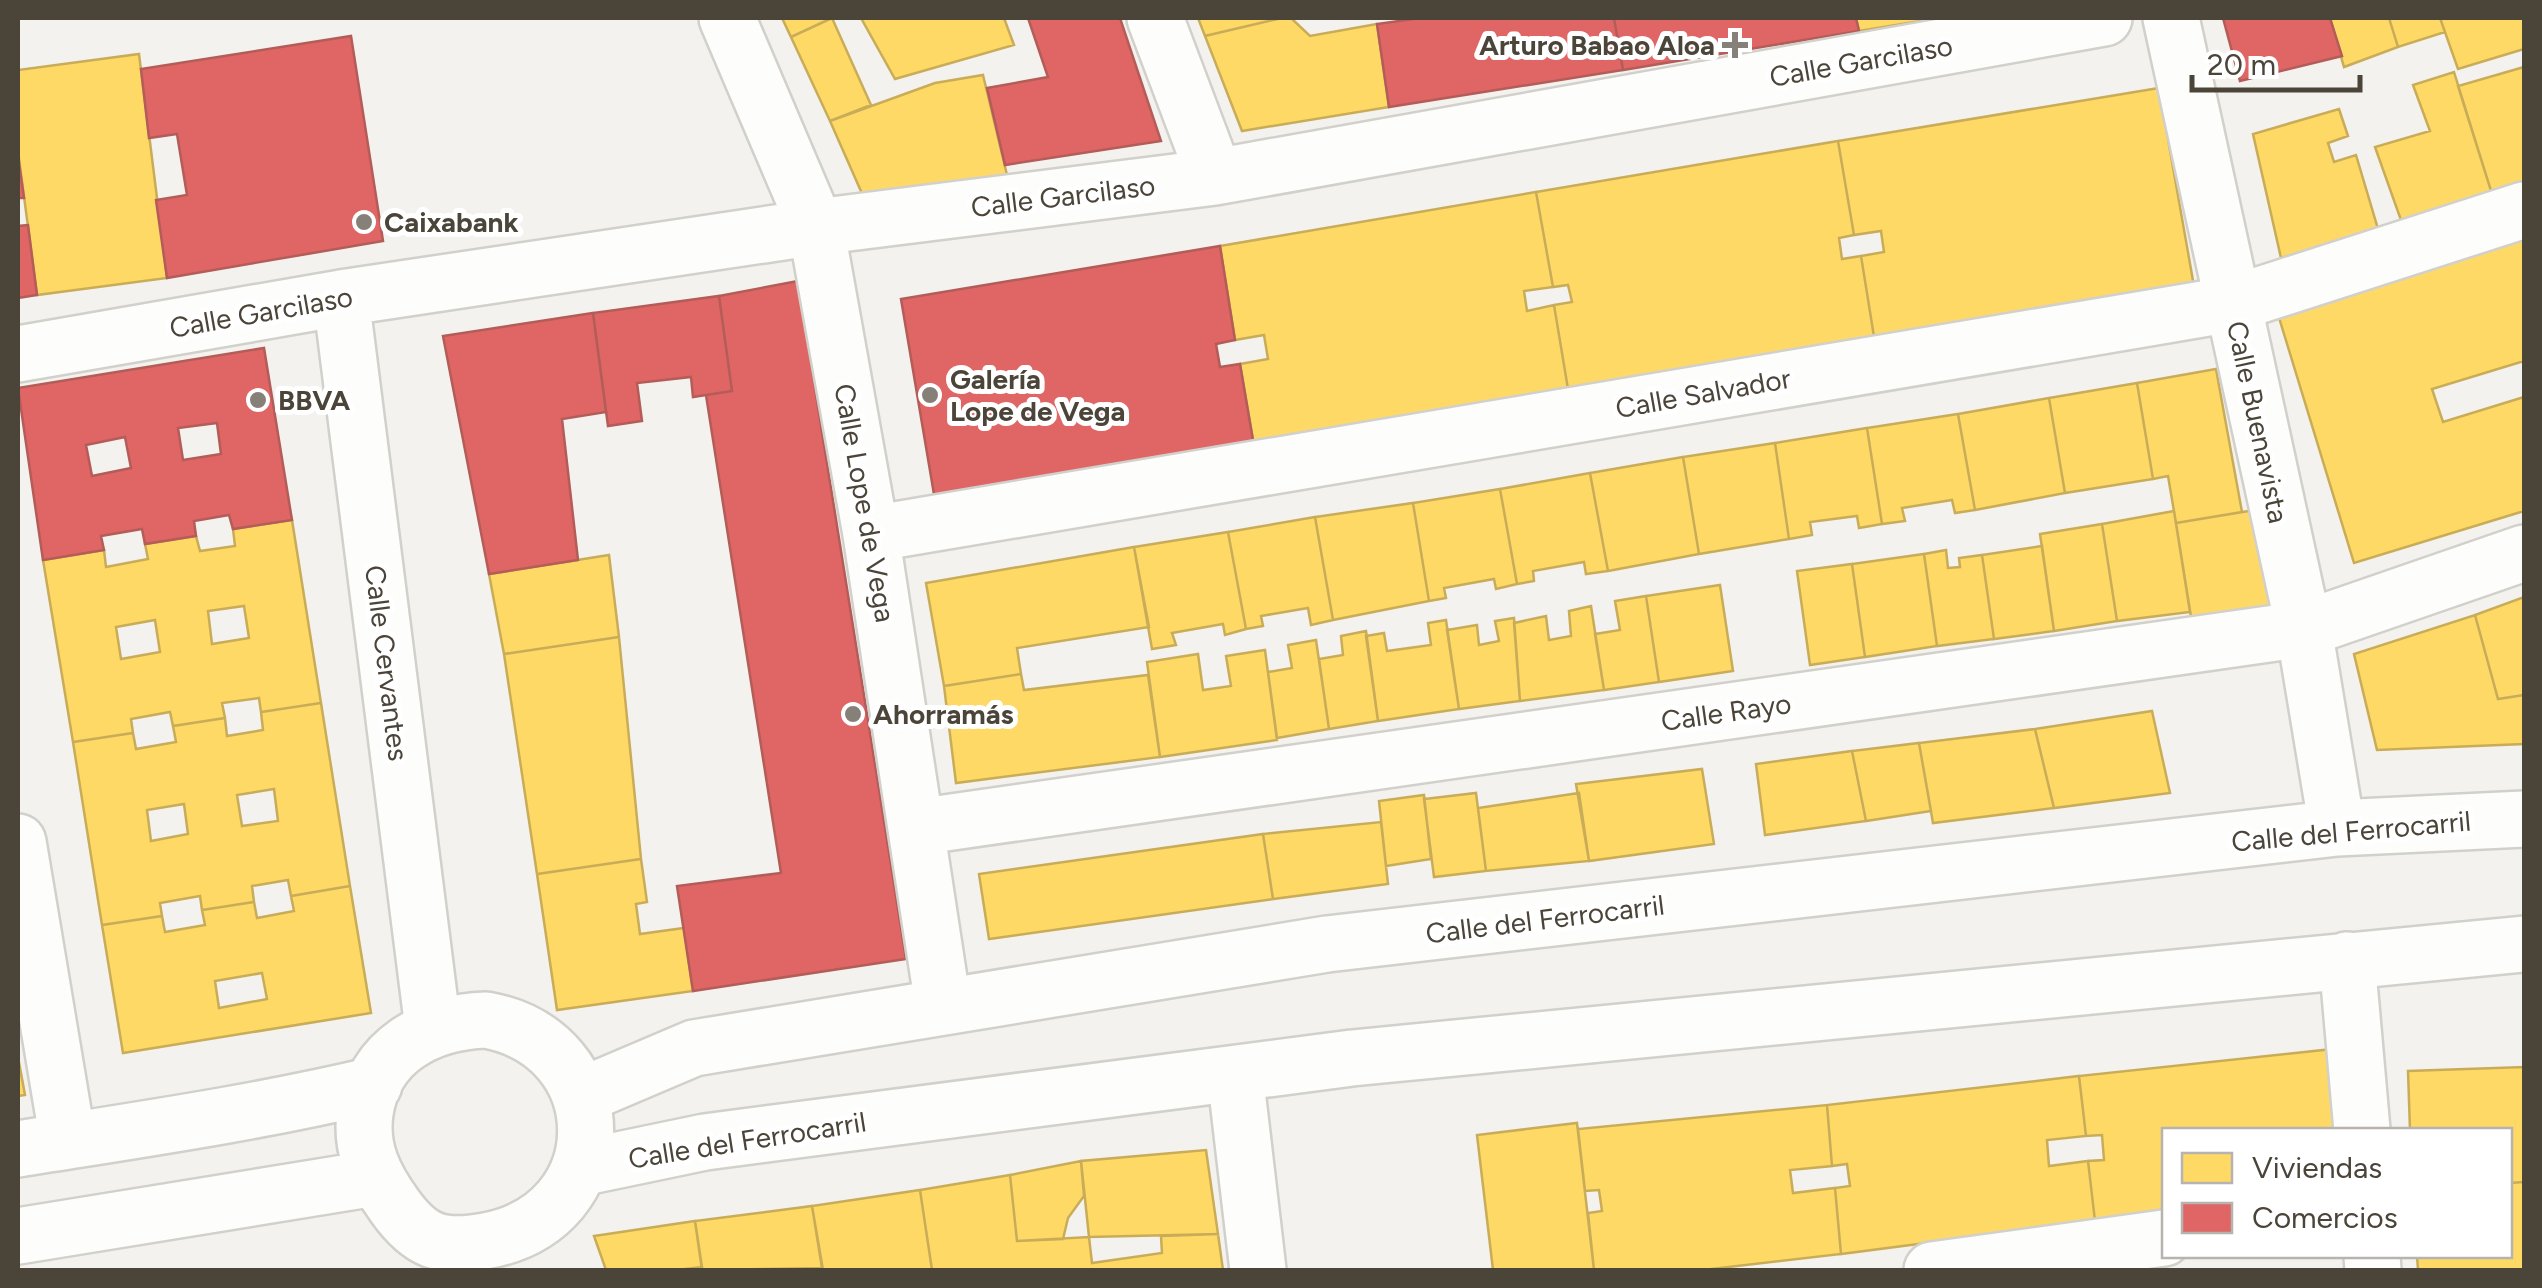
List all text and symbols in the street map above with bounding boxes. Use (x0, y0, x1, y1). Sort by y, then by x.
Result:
place label: Arturo Babao Aloa (1479, 28, 1715, 62)
street label: Calle Garcilaso (1767, 28, 1955, 94)
scale bar (2192, 30, 2360, 92)
marker: Arturo Babao Aloa (1724, 34, 1746, 56)
text: 20 m (2207, 46, 2276, 83)
street label: Calle Garcilaso (969, 168, 1157, 224)
place label: Caixabank (384, 205, 519, 239)
marker: Caixabank (353, 211, 375, 233)
street label: Calle Garcilaso (167, 279, 355, 345)
street label: Calle Buenavista (2220, 318, 2296, 526)
street label: Calle Salvador (1613, 361, 1794, 425)
place label: Galería Lope de Vega (950, 362, 1126, 428)
street label: Calle Lope de Vega (827, 381, 903, 625)
place label: BBVA (278, 383, 350, 417)
marker: Galería Lope de Vega (919, 384, 941, 406)
marker: BBVA (247, 389, 269, 411)
street label: Calle Cervantes (358, 563, 416, 763)
street label: Calle Rayo (1659, 686, 1793, 738)
place label: Ahorramás (873, 697, 1014, 731)
marker: Ahorramás (842, 703, 864, 725)
street label: Calle del Ferrocarril (2230, 804, 2472, 858)
street label: Calle del Ferrocarril (1424, 887, 1666, 951)
street label: Calle del Ferrocarril (626, 1104, 868, 1176)
legend (2162, 1128, 2512, 1258)
text: Viviendas (2252, 1149, 2382, 1186)
text: Comercios (2252, 1199, 2398, 1236)

